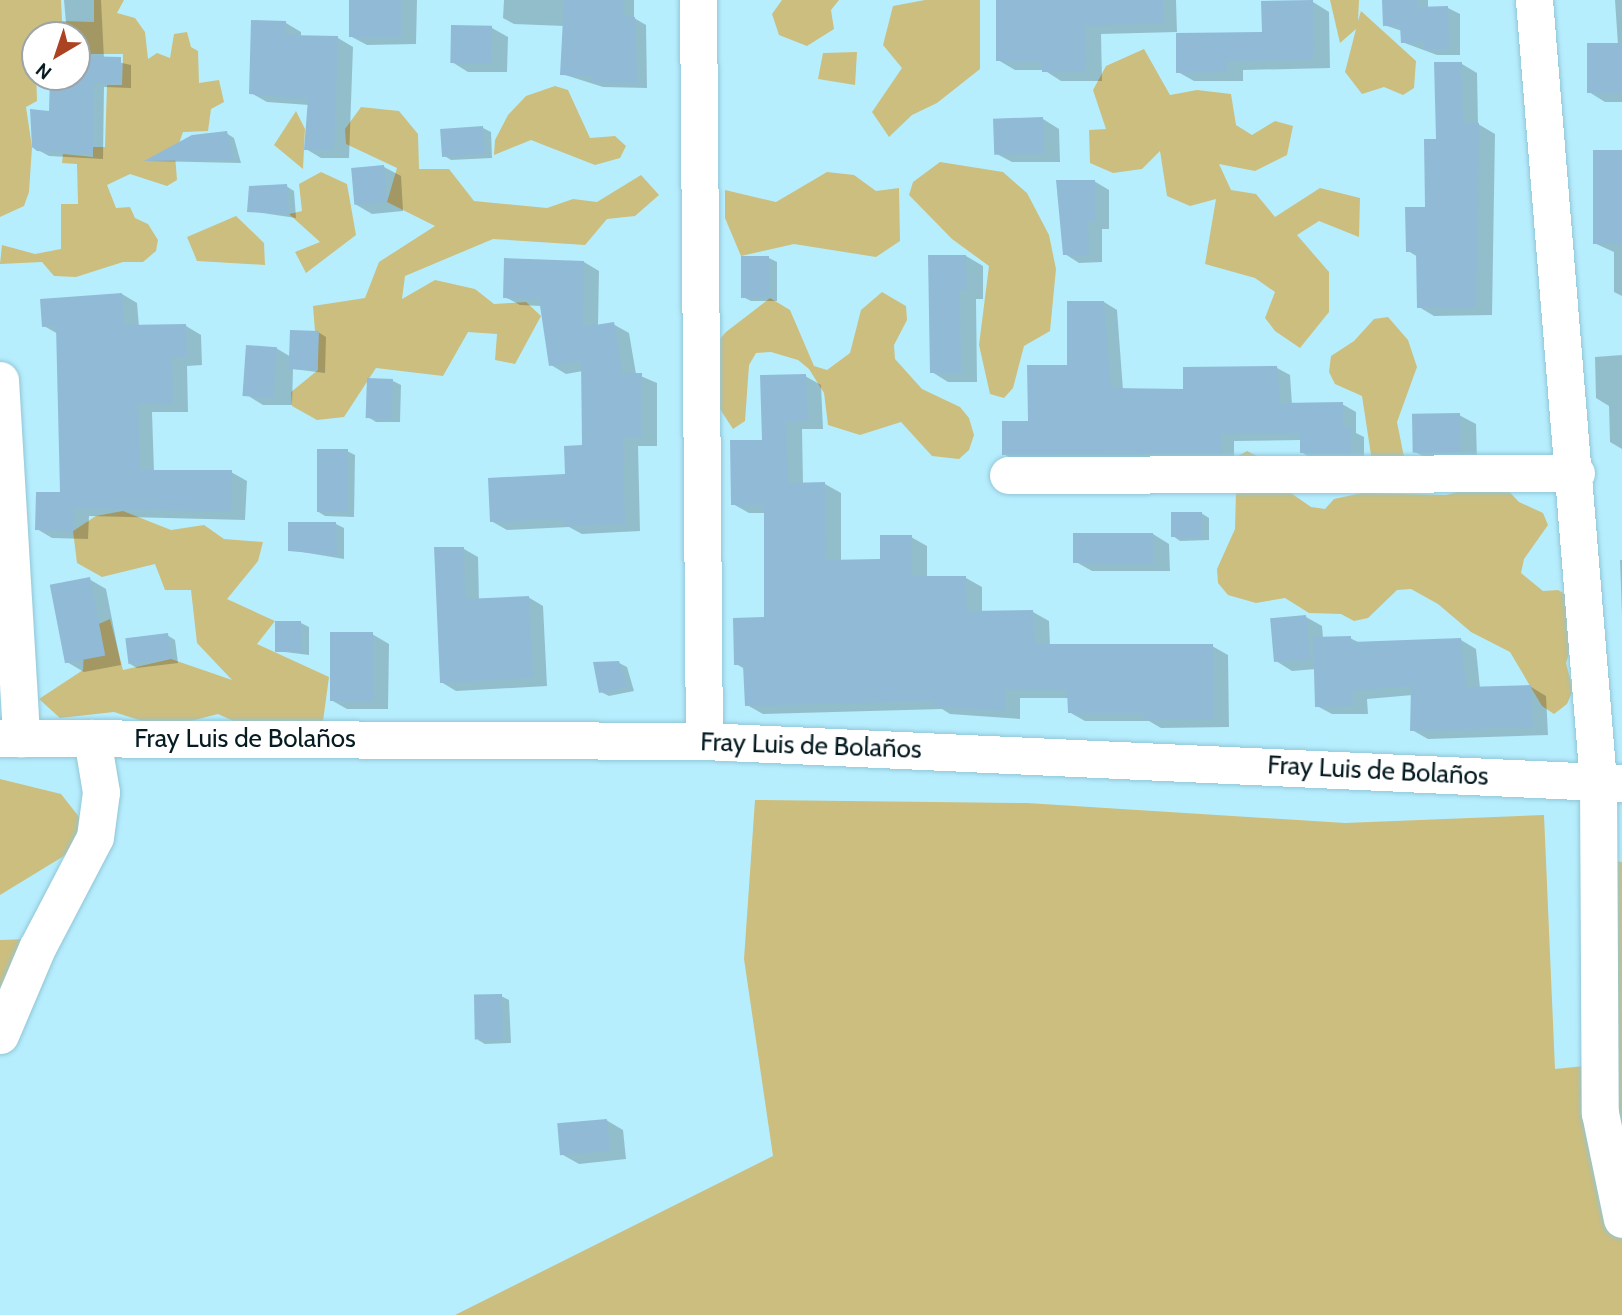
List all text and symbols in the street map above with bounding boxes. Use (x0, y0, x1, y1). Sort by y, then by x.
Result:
north arrow (21, 21, 91, 91)
text: N (31, 58, 56, 84)
street label: Fray Luis de Bolaños (134, 723, 356, 755)
street label: Fray Luis de Bolaños (700, 727, 922, 765)
street label: Fray Luis de Bolaños (1267, 750, 1489, 792)

